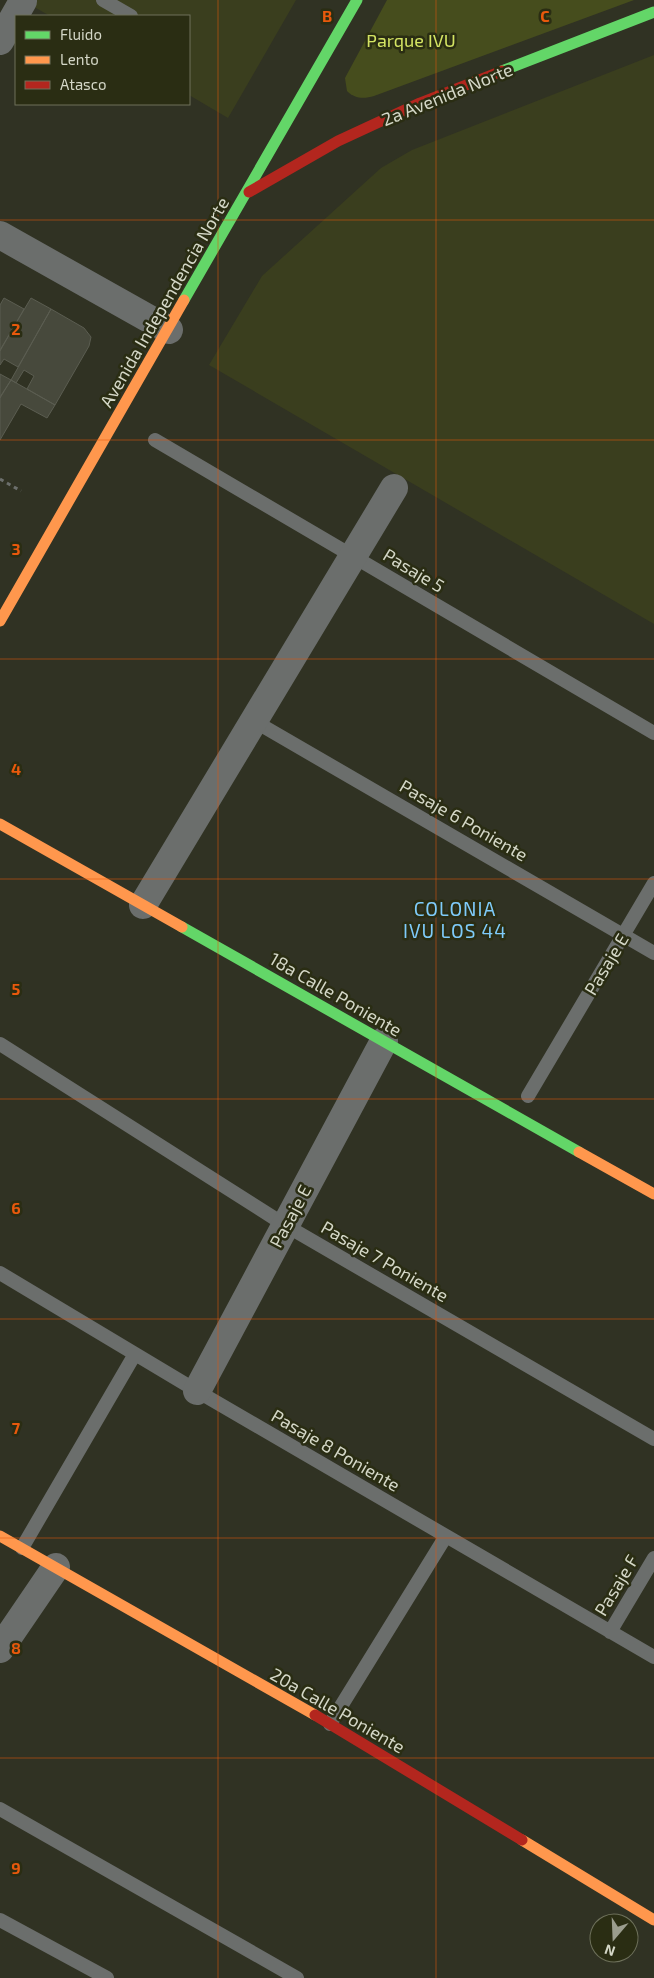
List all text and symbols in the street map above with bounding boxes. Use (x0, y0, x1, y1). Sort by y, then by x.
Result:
text: B (322, 6, 332, 25)
text: C (540, 6, 550, 25)
legend (15, 15, 190, 105)
text: Fluido (60, 25, 102, 43)
park label: Parque IVU (366, 29, 456, 51)
text: Lento (60, 50, 99, 68)
street label: 2a Avenida Norte (378, 58, 516, 130)
text: Atasco (60, 75, 106, 93)
street label: Avenida Independencia Norte (95, 193, 233, 411)
text: 2 (11, 319, 21, 338)
text: 3 (11, 539, 21, 558)
street label: Pasaje 5 (379, 543, 449, 597)
text: 4 (11, 759, 21, 778)
street label: Pasaje 6 Poniente (396, 774, 532, 866)
district label: COLONIA IVU LOS 44 (403, 897, 507, 942)
street label: Pasaje E (579, 929, 633, 999)
street label: 18a Calle Poniente (266, 947, 406, 1041)
text: 5 (12, 979, 21, 998)
street label: Pasaje E (264, 1181, 316, 1251)
text: 6 (11, 1198, 21, 1217)
street label: Pasaje 7 Poniente (318, 1216, 452, 1306)
street label: Pasaje 8 Poniente (268, 1404, 404, 1496)
text: 7 (12, 1418, 21, 1437)
street label: Pasaje F (589, 1550, 643, 1620)
text: 8 (11, 1638, 21, 1657)
street label: 20a Calle Poniente (267, 1663, 409, 1757)
text: 9 (11, 1858, 21, 1877)
north arrow (589, 1913, 639, 1963)
text: N (602, 1941, 617, 1960)

